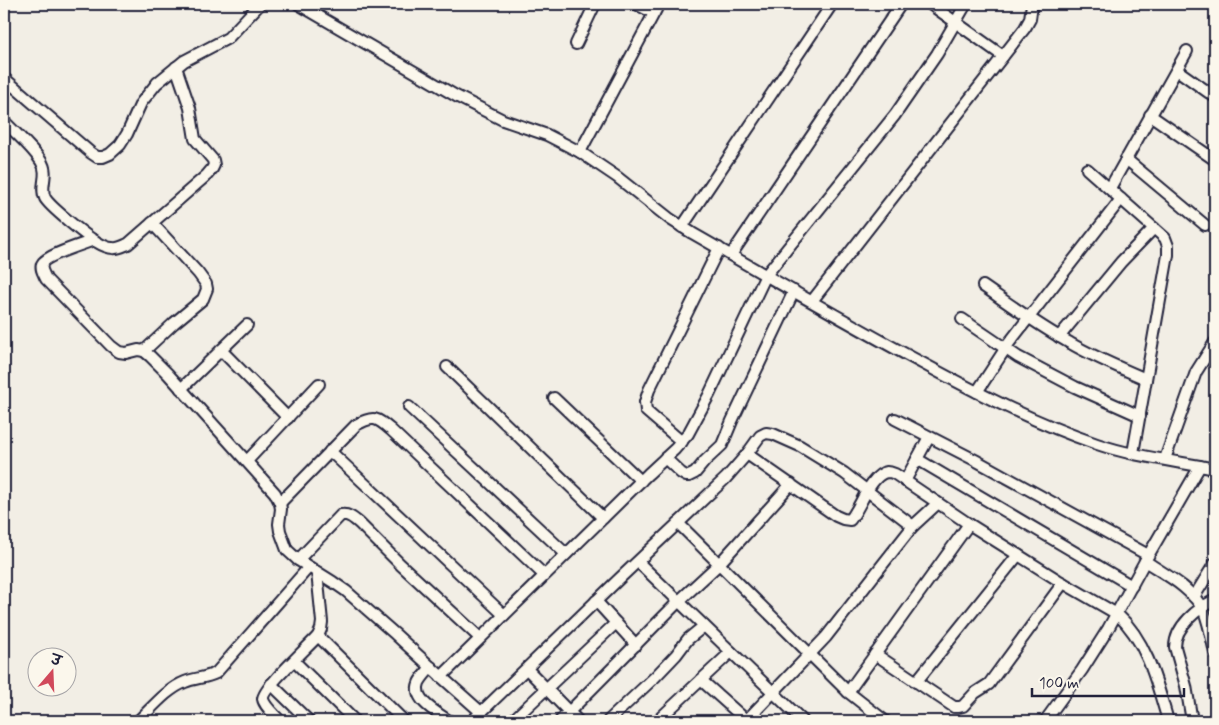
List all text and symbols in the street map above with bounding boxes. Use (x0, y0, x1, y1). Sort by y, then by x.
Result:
north arrow (28, 648, 78, 698)
text: उ (47, 650, 65, 671)
scale bar (1032, 665, 1184, 697)
text: 100 m (1039, 674, 1079, 694)

